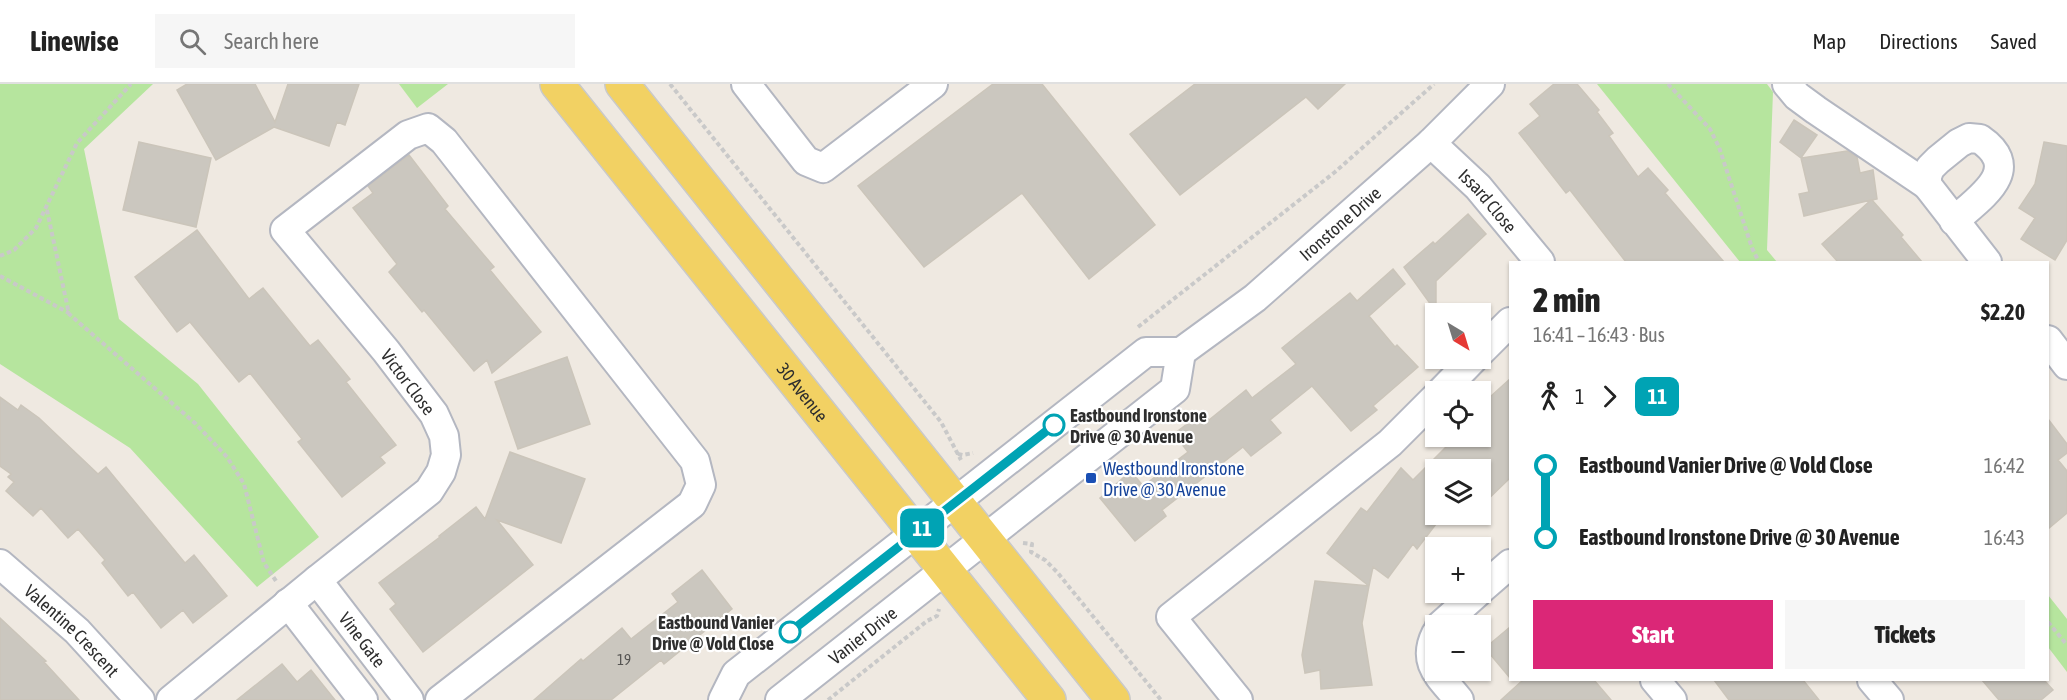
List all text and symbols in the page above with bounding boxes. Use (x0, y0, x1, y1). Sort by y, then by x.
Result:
search box (155, 14, 575, 68)
text: Linewise (30, 25, 119, 57)
icon: search (176, 25, 209, 58)
text: Search here (224, 28, 319, 54)
text: Map (1812, 29, 1846, 53)
text: Directions (1879, 29, 1958, 53)
text: Saved (1991, 29, 2037, 53)
street label: Issard Close (1455, 164, 1521, 236)
street label: Ironstone Drive (1295, 182, 1385, 265)
text: 2 min (1533, 281, 1600, 319)
text: $2.20 (1981, 299, 2025, 325)
north arrow (1425, 303, 1491, 369)
map controls (1425, 303, 1491, 681)
text: 16:41 – 16:43 · Bus (1533, 323, 1665, 346)
street label: Victor Close (377, 345, 439, 419)
street label: 30 Avenue (773, 358, 833, 425)
icon: walk (1533, 380, 1566, 413)
icon: forward (1593, 380, 1626, 413)
button: locate (1425, 381, 1491, 447)
text: 11 (1647, 384, 1667, 408)
text: 1 (1575, 385, 1584, 408)
place label: Eastbound Ironstone Drive @ 30 Avenue (1070, 405, 1207, 447)
marker: Eastbound Ironstone Drive @ 30 Avenue (1043, 414, 1065, 436)
text: Eastbound Vanier Drive @ Vold Close (1579, 452, 1873, 478)
text: 16:42 (1984, 454, 2025, 477)
place label: Westbound Ironstone Drive @ 30 Avenue (1103, 458, 1244, 500)
button: layers (1425, 459, 1491, 525)
marker: Westbound Ironstone Drive @ 30 Avenue (1084, 471, 1098, 485)
line badge: 11 (895, 508, 949, 548)
text: 11 (912, 516, 932, 540)
text: Eastbound Ironstone Drive @ 30 Avenue (1579, 524, 1900, 550)
text: 16:43 (1984, 526, 2025, 549)
button: + (1425, 537, 1491, 603)
street label: Valentine Crescent (20, 580, 124, 681)
button: Start (1533, 600, 1773, 669)
button: Tickets (1785, 600, 2025, 669)
street label: Vanier Drive (824, 602, 901, 668)
street label: Vine Gate (335, 608, 390, 671)
place label: Eastbound Vanier Drive @ Vold Close (652, 612, 775, 654)
button: − (1425, 615, 1491, 681)
marker: Eastbound Vanier Drive @ Vold Close (779, 621, 801, 643)
house number: 19 (617, 651, 631, 668)

